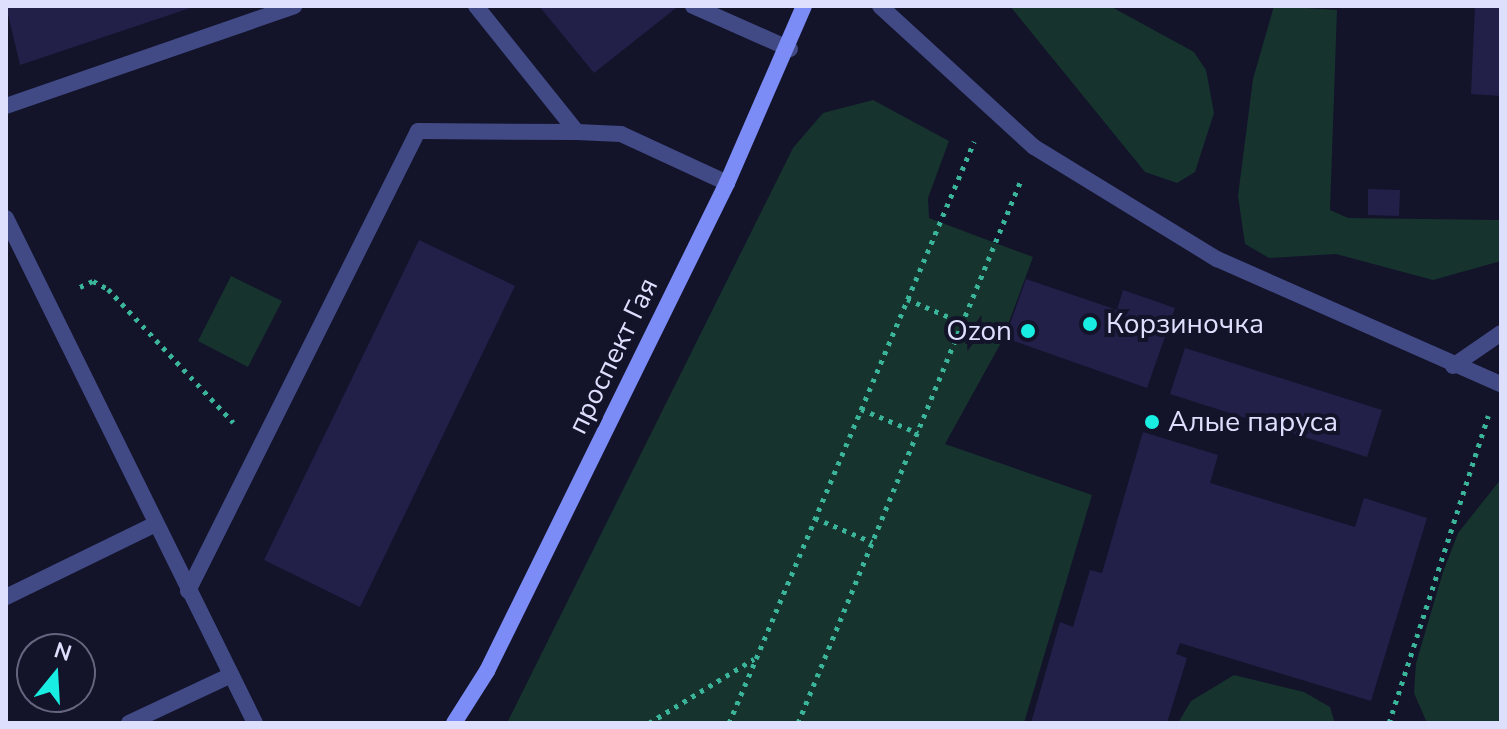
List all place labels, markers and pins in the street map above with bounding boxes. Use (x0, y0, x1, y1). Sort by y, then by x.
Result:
place label: Корзиночка (1106, 307, 1264, 341)
place label: Ozon (946, 314, 1012, 348)
marker: Корзиночка (1081, 315, 1099, 333)
marker: Ozon (1019, 322, 1037, 340)
place label: Алые паруса (1168, 405, 1338, 439)
marker: Алые паруса (1143, 413, 1161, 431)

